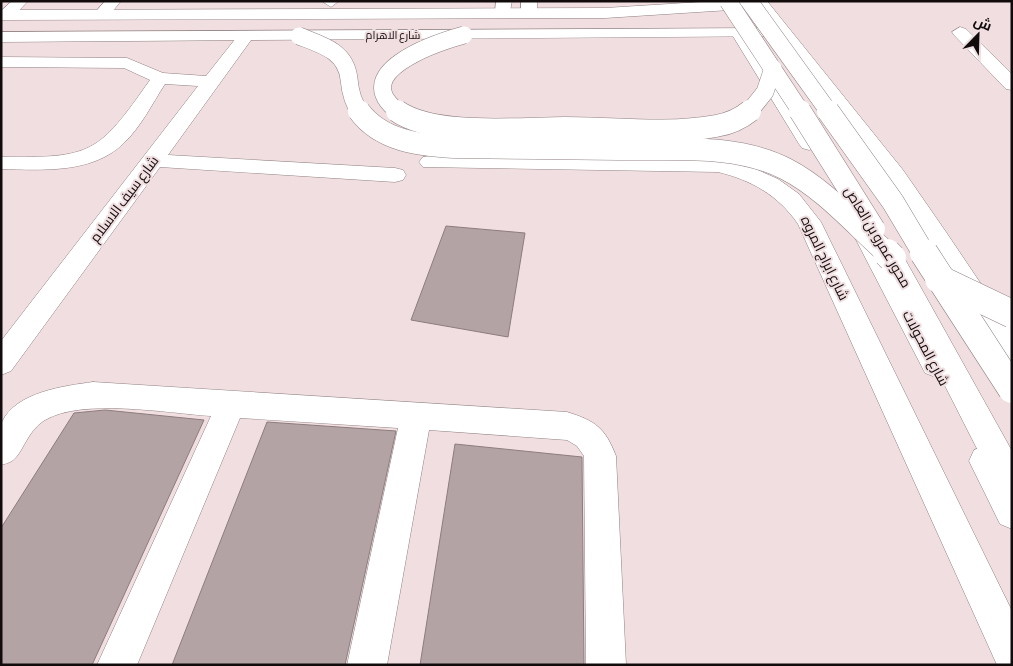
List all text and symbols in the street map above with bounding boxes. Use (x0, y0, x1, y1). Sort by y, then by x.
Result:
north arrow (953, 10, 1003, 60)
text: ش (971, 12, 995, 35)
street label: شارع الاهرام (366, 29, 420, 43)
street label: شارع سيف الاسلام (86, 153, 163, 247)
street label: محور عمرو بن العاص (841, 183, 915, 291)
street label: شارع ابراج المروه (797, 213, 852, 303)
street label: شارع المحولات (899, 308, 952, 389)

